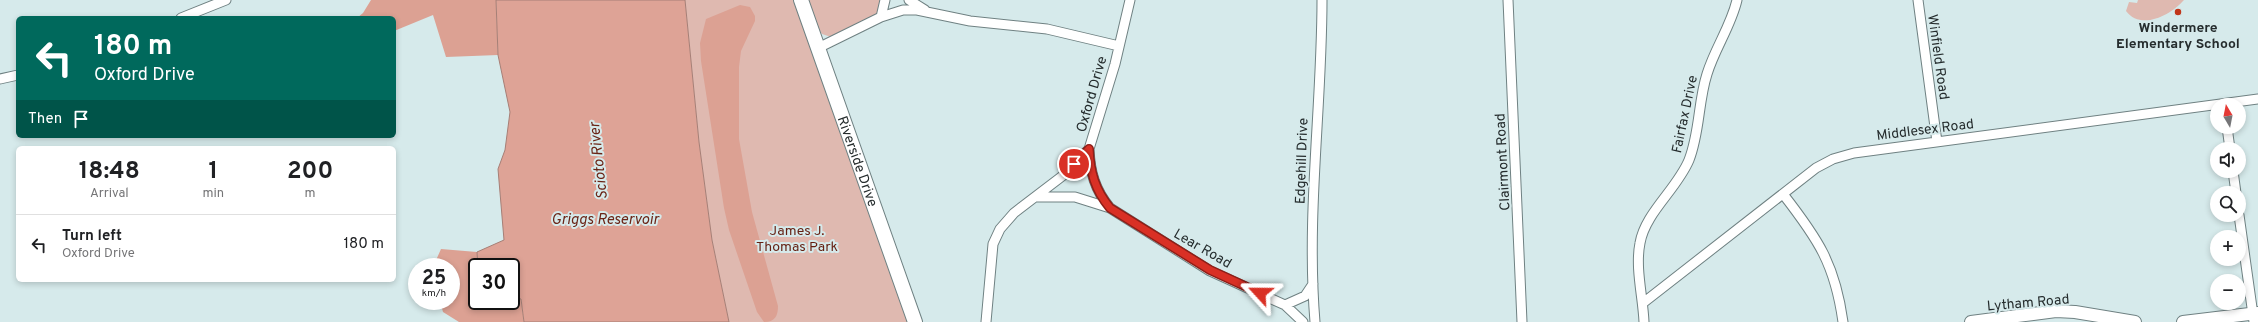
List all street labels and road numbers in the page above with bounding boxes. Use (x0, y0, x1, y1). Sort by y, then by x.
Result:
street label: Winfield Road (1923, 13, 1952, 101)
street label: Oxford Drive (1073, 54, 1111, 134)
street label: Fairfax Drive (1669, 74, 1702, 155)
street label: Clairmont Road (1492, 113, 1515, 211)
street label: Riverside Drive (833, 114, 881, 209)
street label: Middlesex Road (1875, 116, 1975, 145)
street label: Edgehill Drive (1292, 118, 1313, 204)
street label: Lear Road (1170, 226, 1234, 273)
street label: Lytham Road (1986, 291, 2070, 316)

